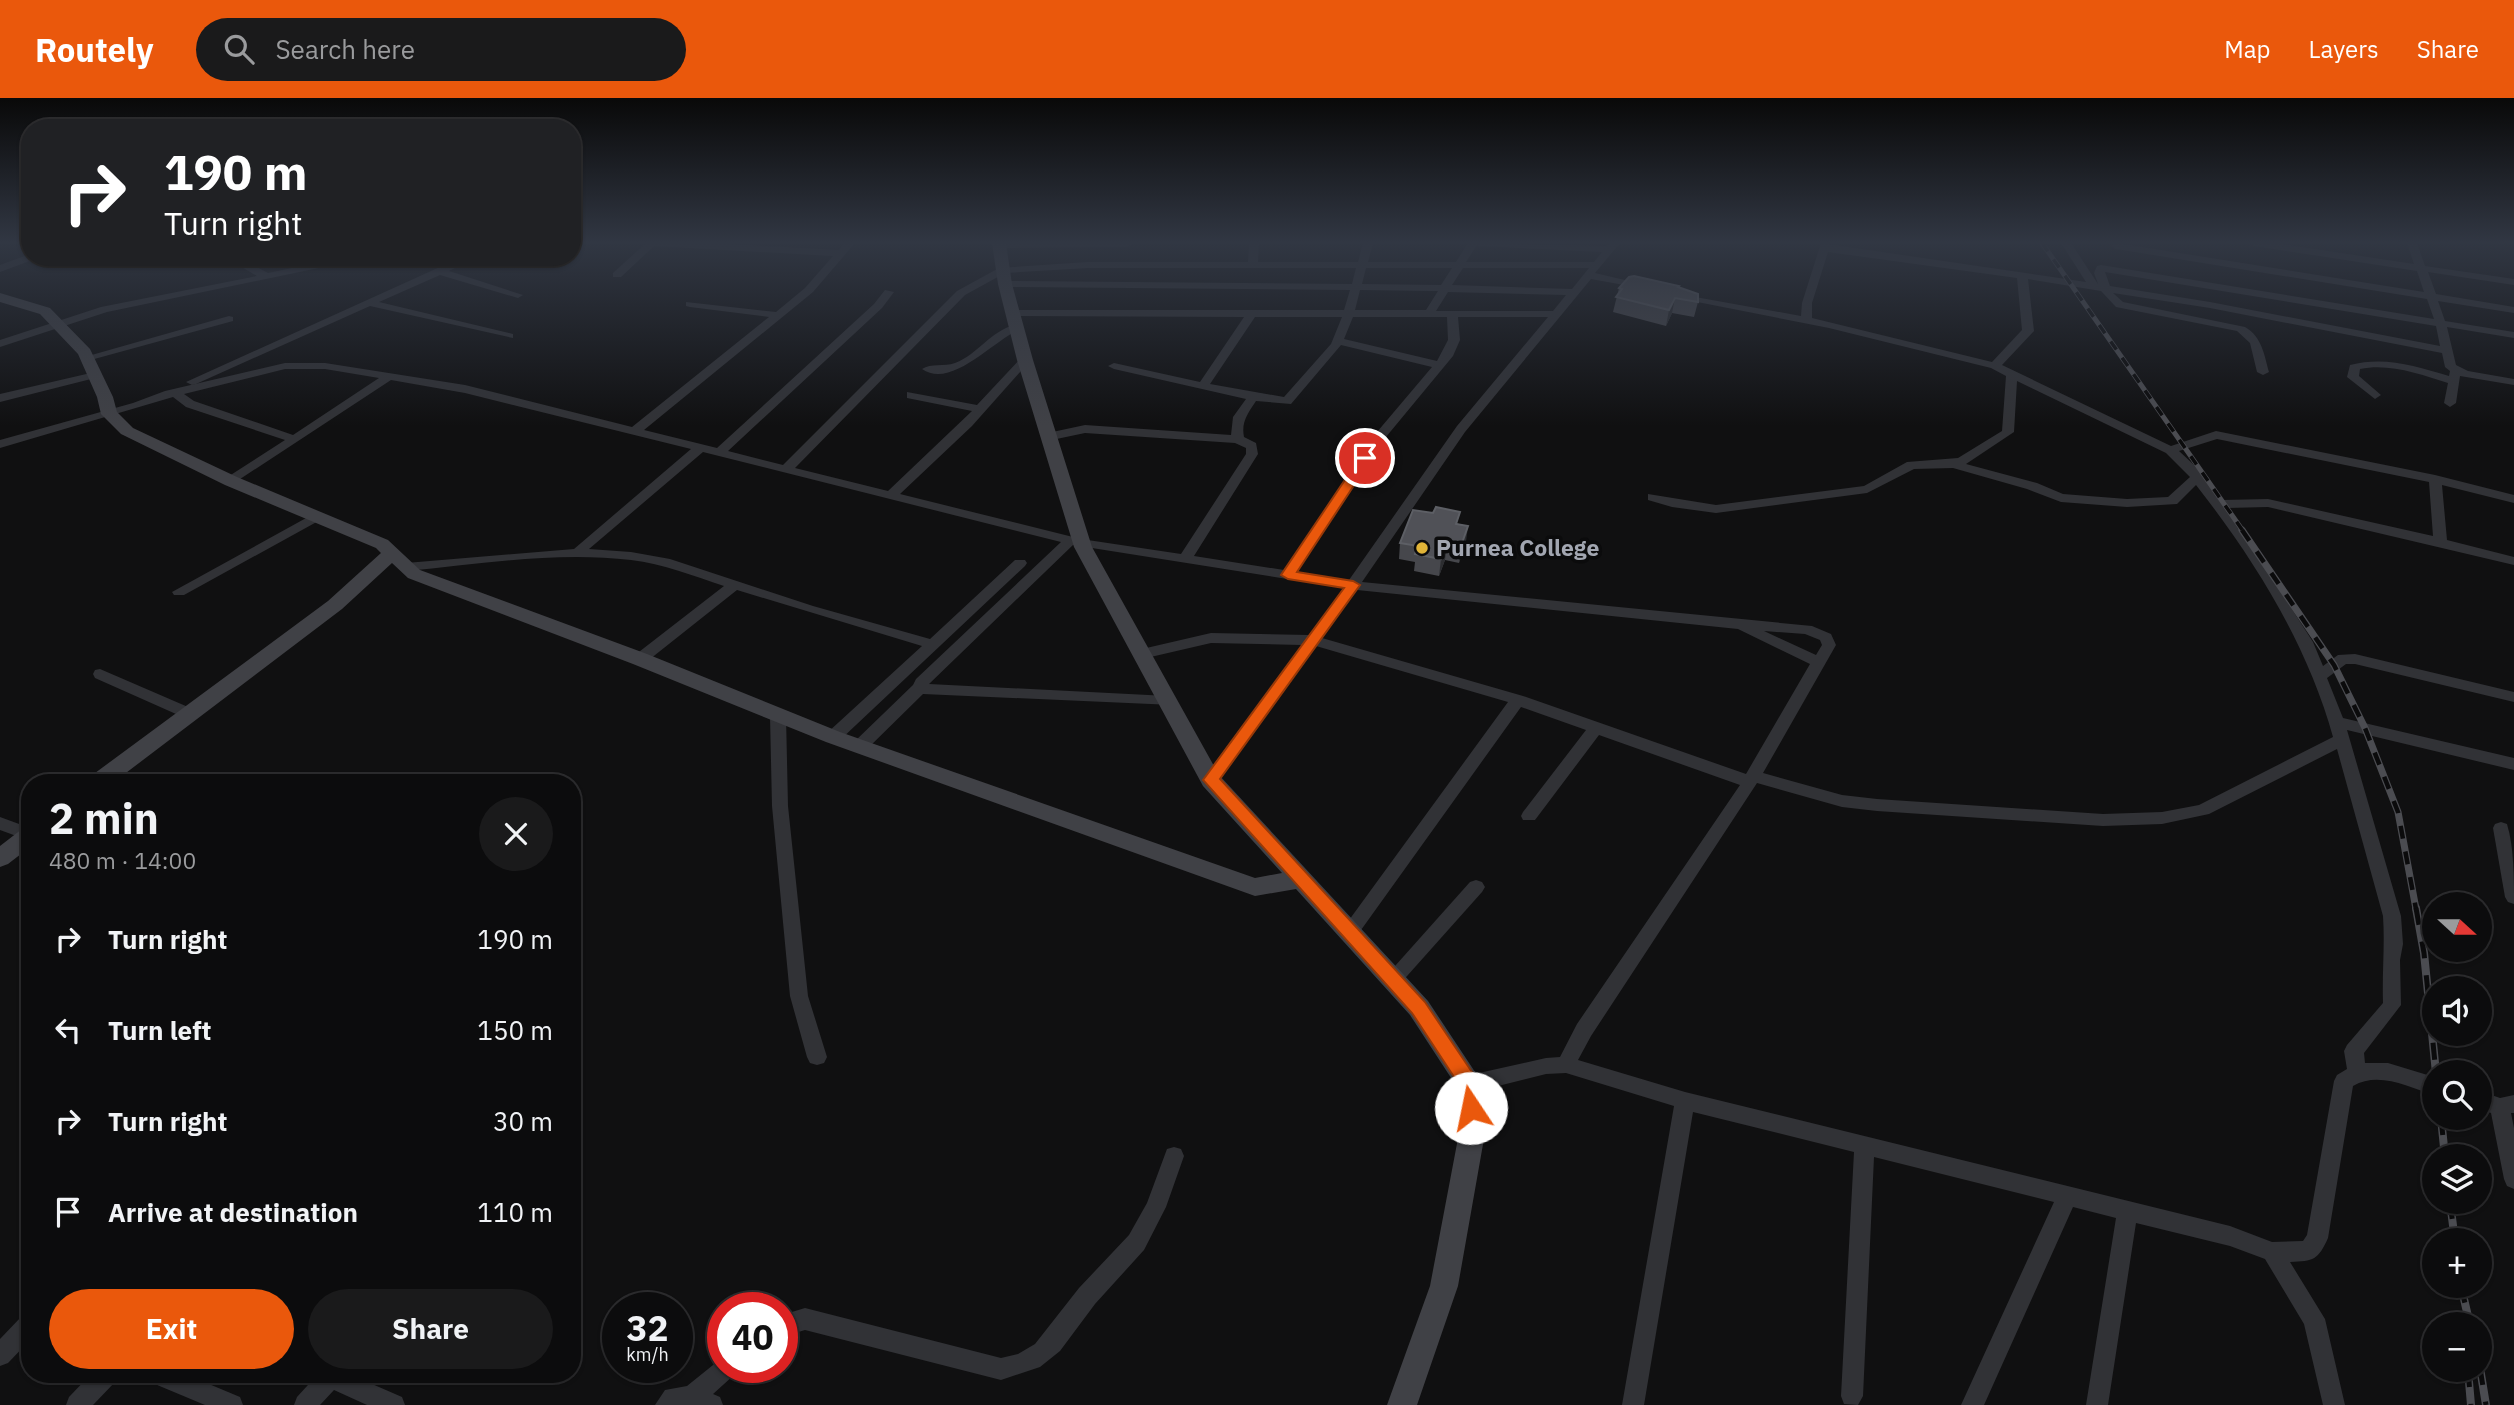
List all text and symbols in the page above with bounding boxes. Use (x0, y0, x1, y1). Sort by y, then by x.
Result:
search box (196, 18, 686, 81)
text: Routely (35, 28, 154, 71)
icon: search (220, 30, 258, 68)
text: Search here (276, 32, 415, 66)
text: Map (2224, 33, 2271, 65)
text: Layers (2309, 33, 2379, 65)
text: Share (2417, 33, 2479, 65)
text: 190 m (164, 140, 308, 203)
icon: right (49, 147, 140, 238)
text: Turn right (164, 202, 302, 244)
pin (1335, 428, 1395, 488)
icon: arrive (1346, 439, 1384, 477)
place label: Purnea College (1436, 532, 1599, 562)
marker: Purnea College (1414, 540, 1430, 556)
text: 2 min (49, 791, 159, 846)
button: close (479, 797, 553, 871)
text: 480 m · 14:00 (49, 845, 196, 875)
north arrow (2422, 892, 2492, 962)
map controls (2422, 892, 2492, 1382)
icon: right (49, 920, 87, 958)
text: Turn right (108, 922, 227, 956)
text: 190 m (477, 922, 553, 956)
button: sound (2422, 976, 2492, 1046)
icon: left (49, 1011, 87, 1049)
text: Turn left (108, 1013, 211, 1047)
text: 150 m (477, 1013, 553, 1047)
button: search (2422, 1060, 2492, 1130)
position arrow (1434, 1071, 1508, 1145)
icon: right (49, 1102, 87, 1140)
text: Turn right (108, 1104, 227, 1138)
text: 30 m (493, 1104, 553, 1138)
button: layers (2422, 1144, 2492, 1214)
icon: arrive (49, 1193, 87, 1231)
text: Arrive at destination (108, 1195, 358, 1229)
text: 110 m (477, 1195, 553, 1229)
button: + (2422, 1228, 2492, 1298)
button: Exit (49, 1289, 294, 1369)
button: Share (308, 1289, 553, 1369)
speed limit sign: 40 (707, 1292, 798, 1383)
text: 32 (626, 1305, 669, 1351)
button: − (2422, 1312, 2492, 1382)
text: km/h (626, 1343, 669, 1366)

